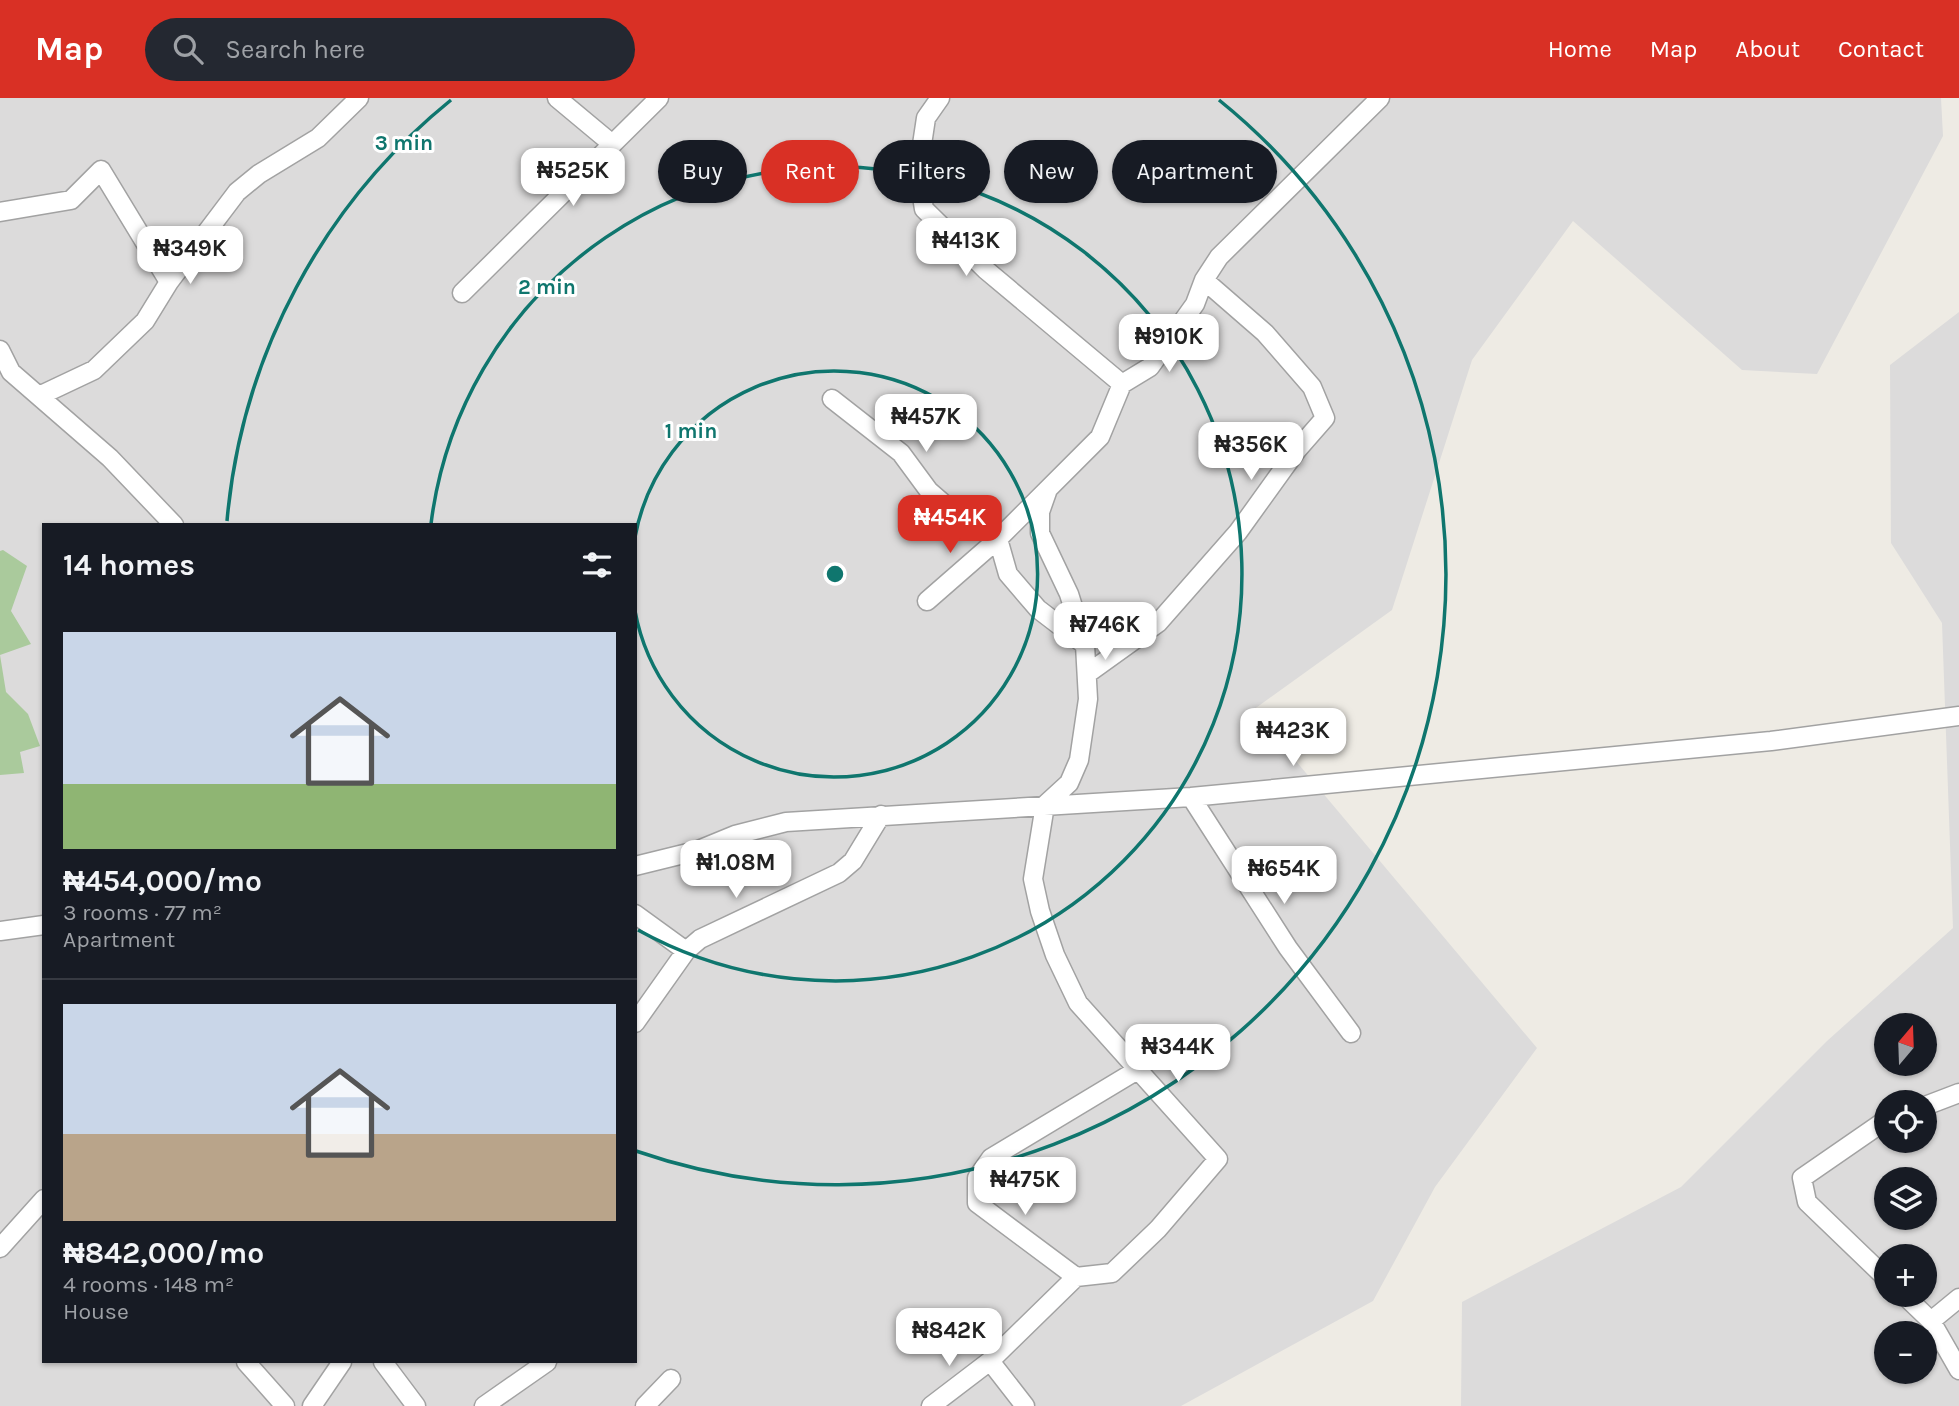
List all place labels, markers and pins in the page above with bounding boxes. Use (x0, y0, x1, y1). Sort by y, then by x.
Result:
pin: ₦525K (524, 148, 622, 208)
pin: ₦413K (917, 218, 1015, 278)
pin: ₦349K (141, 226, 239, 286)
pin: ₦910K (1120, 314, 1218, 374)
pin: ₦457K (877, 394, 975, 454)
pin: ₦356K (1202, 422, 1300, 482)
pin: ₦454K (901, 496, 999, 555)
centre of rings (823, 562, 847, 586)
pin: ₦746K (1056, 602, 1154, 662)
pin: ₦423K (1244, 708, 1342, 768)
pin: ₦1.08M (679, 840, 793, 900)
pin: ₦654K (1235, 846, 1333, 906)
pin: ₦344K (1129, 1024, 1227, 1084)
pin: ₦475K (976, 1158, 1074, 1217)
pin: ₦842K (900, 1308, 998, 1368)

